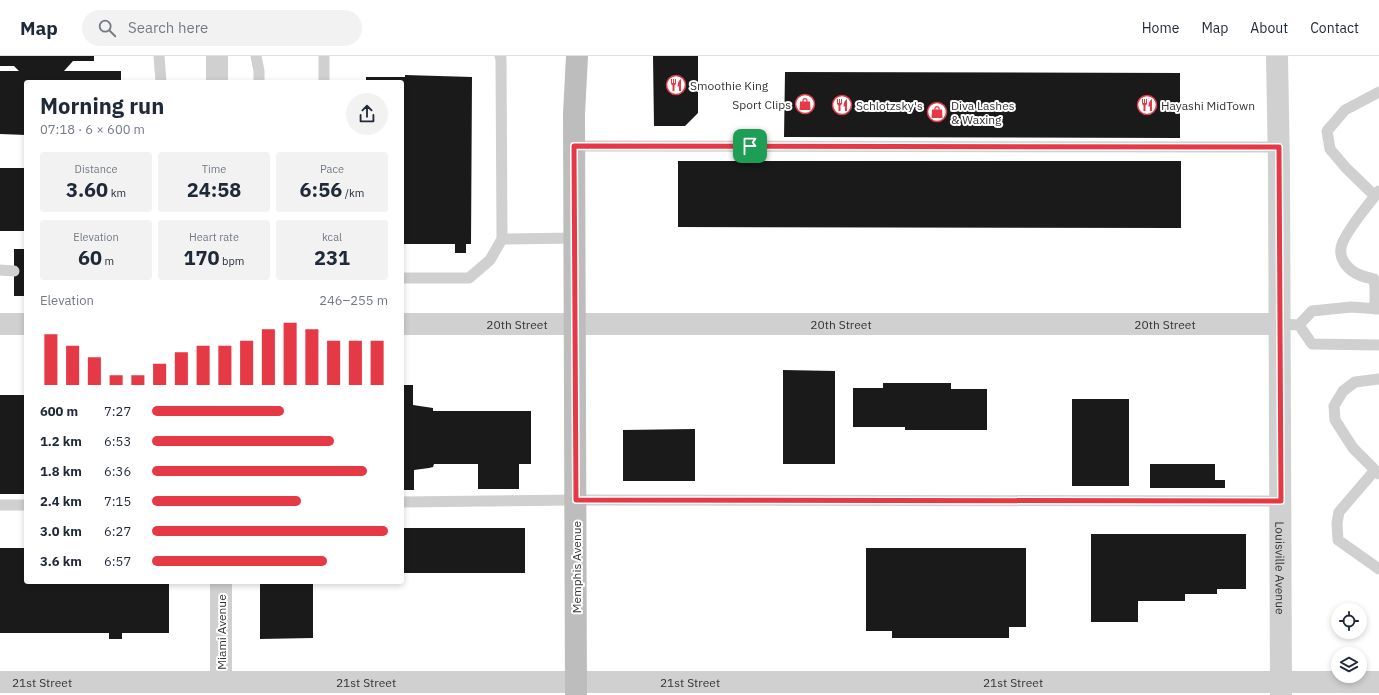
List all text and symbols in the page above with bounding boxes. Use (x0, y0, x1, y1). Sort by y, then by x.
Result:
search box (82, 10, 362, 46)
text: Map (20, 16, 58, 40)
icon: search (96, 17, 118, 39)
text: Search here (128, 18, 208, 37)
text: Home (1142, 19, 1179, 37)
text: Map (1201, 19, 1228, 37)
text: About (1250, 19, 1288, 37)
text: Contact (1310, 19, 1359, 37)
restaurant icon: Smoothie King (665, 74, 687, 96)
place label: Smoothie King (690, 78, 769, 93)
text: Morning run (40, 91, 164, 120)
button: share (346, 93, 388, 135)
shop icon: Sport Clips (794, 93, 816, 115)
restaurant icon: Schlotzsky's (831, 94, 853, 116)
restaurant icon: Hayashi MidTown (1136, 94, 1158, 116)
place label: Sport Clips (732, 97, 791, 112)
place label: Schlotzsky's (856, 98, 923, 113)
place label: Diva Lashes & Waxing (951, 98, 1015, 127)
place label: Hayashi MidTown (1161, 98, 1255, 113)
shop icon: Diva Lashes & Waxing (926, 101, 948, 123)
text: 07:18 · 6 × 600 m (40, 121, 145, 138)
pin (733, 129, 767, 163)
icon: arrive (739, 135, 761, 157)
text: Distance (75, 162, 117, 176)
text: Time (202, 162, 226, 176)
text: Pace (320, 162, 344, 176)
text: 3.60 (66, 176, 108, 203)
text: 24:58 (187, 176, 241, 203)
text: 6:56 (300, 176, 342, 203)
text: km (108, 186, 126, 200)
text: /km (342, 186, 364, 200)
text: Elevation (73, 230, 119, 244)
text: Heart rate (189, 230, 239, 244)
text: kcal (322, 230, 342, 244)
text: 60 (78, 244, 102, 271)
text: 170 (184, 244, 220, 271)
text: 231 (314, 244, 350, 271)
text: m (102, 254, 114, 268)
text: bpm (220, 254, 244, 268)
text: Elevation (40, 292, 94, 309)
text: 246–255 m (319, 292, 388, 309)
street label: 20th Street (486, 317, 548, 332)
street label: 20th Street (810, 317, 872, 332)
street label: 20th Street (1134, 317, 1196, 332)
text: 600 m (40, 403, 78, 420)
text: 7:27 (104, 403, 131, 420)
text: 1.2 km (40, 433, 82, 450)
text: 6:53 (104, 433, 131, 450)
text: 1.8 km (40, 463, 82, 480)
text: 6:36 (104, 463, 131, 480)
text: 2.4 km (40, 493, 82, 510)
text: 7:15 (104, 493, 131, 510)
street label: Memphis Avenue (569, 520, 584, 613)
street label: Louisville Avenue (1273, 521, 1288, 615)
text: 3.0 km (40, 523, 82, 540)
text: 6:27 (104, 523, 131, 540)
text: 3.6 km (40, 553, 82, 570)
text: 6:57 (104, 553, 131, 570)
street label: Miami Avenue (214, 594, 229, 670)
map controls (1331, 603, 1367, 683)
button: locate (1331, 603, 1367, 639)
button: layers (1331, 647, 1367, 683)
street label: 21st Street (12, 675, 72, 690)
street label: 21st Street (336, 675, 396, 690)
street label: 21st Street (660, 675, 720, 690)
street label: 21st Street (983, 675, 1043, 690)

